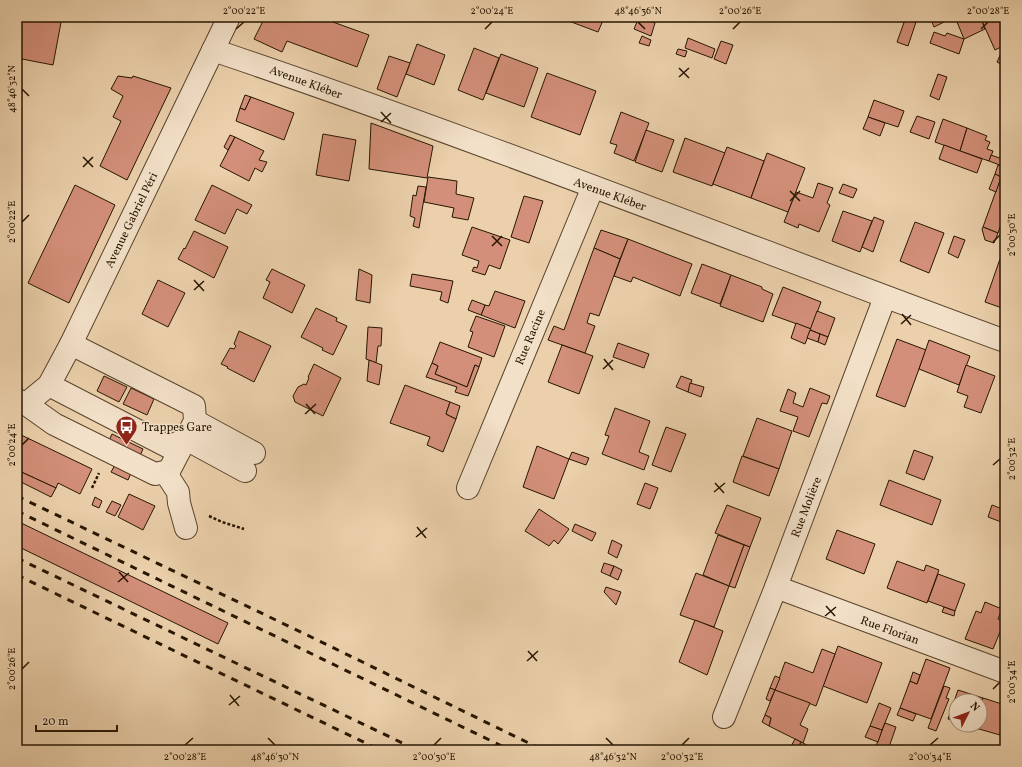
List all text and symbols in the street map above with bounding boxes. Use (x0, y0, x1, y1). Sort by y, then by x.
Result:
text: 2°00'22"E (223, 4, 265, 18)
text: 2°00'24"E (471, 4, 513, 18)
text: 48°46'36"N (614, 4, 662, 18)
text: 2°00'26"E (719, 4, 761, 18)
text: 2°00'28"E (967, 4, 1009, 18)
street label: Avenue Kléber (267, 62, 344, 104)
text: 48°46'32"N (5, 64, 19, 113)
street label: Avenue Gabriel Péri (102, 170, 162, 271)
street label: Avenue Kléber (571, 174, 648, 216)
text: 2°00'22"E (5, 201, 19, 243)
text: 2°00'30"E (1005, 214, 1019, 256)
street label: Rue Racine (512, 307, 550, 368)
bus stop icon: Trappes Gare (113, 414, 139, 447)
place label: Trappes Gare (142, 420, 212, 436)
text: 2°00'24"E (5, 424, 19, 466)
text: 2°00'32"E (1005, 438, 1019, 480)
street label: Rue Molière (788, 474, 826, 540)
street label: Rue Florian (858, 613, 921, 649)
text: 2°00'26"E (5, 648, 19, 690)
text: 2°00'34"E (1005, 661, 1019, 703)
north arrow (948, 693, 988, 733)
text: N (966, 699, 983, 715)
scale bar (36, 707, 117, 733)
text: 20 m (42, 714, 69, 730)
text: 2°00'28"E (164, 750, 206, 764)
text: 48°46'30"N (251, 750, 300, 764)
text: 2°00'30"E (413, 750, 455, 764)
text: 48°46'32"N (589, 750, 638, 764)
text: 2°00'32"E (661, 750, 703, 764)
text: 2°00'34"E (909, 750, 951, 764)

